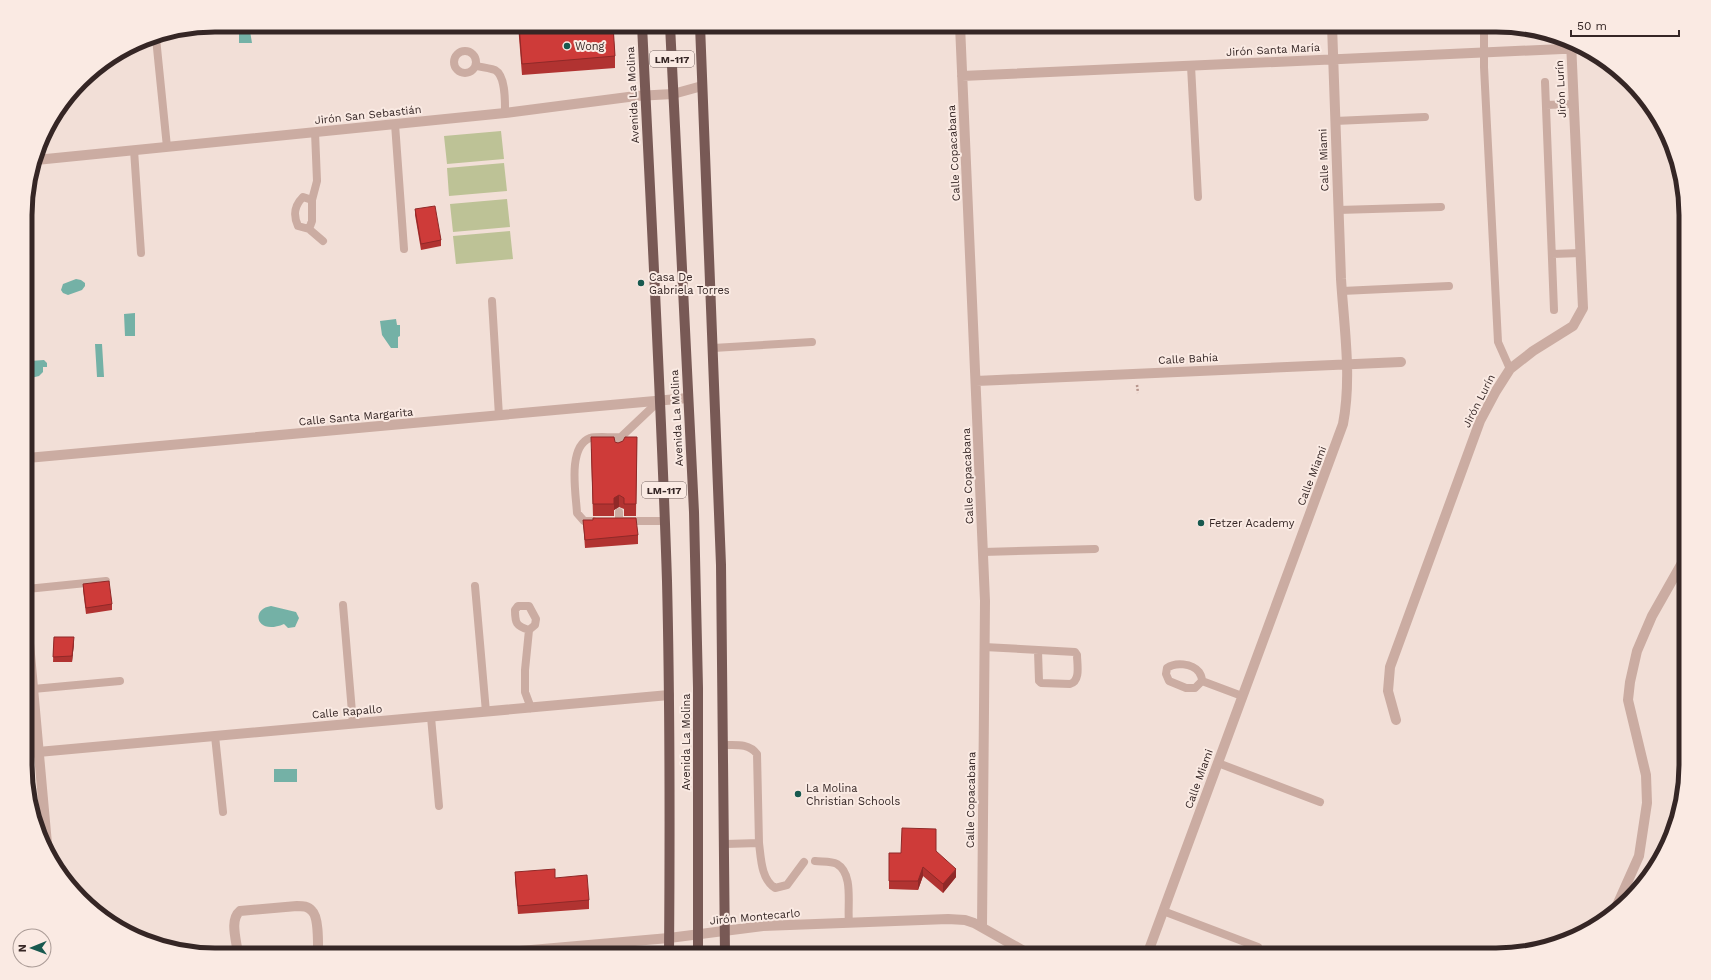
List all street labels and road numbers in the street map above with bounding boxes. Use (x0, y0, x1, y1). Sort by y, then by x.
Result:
street label: Jirón Santa María (1226, 41, 1320, 59)
street label: Avenida La Molina (624, 46, 642, 144)
road number: LM-117 (650, 51, 694, 67)
street label: Jirón Lurín (1553, 60, 1569, 118)
street label: Jirón San Sebastián (314, 103, 422, 127)
street label: Calle Copacabana (945, 105, 963, 201)
street label: Calle Miami (1316, 128, 1332, 191)
street label: Calle Bahía (1158, 351, 1218, 367)
street label: Avenida La Molina (668, 369, 686, 467)
street label: Jirón Lurín (1460, 372, 1498, 430)
street label: Calle Santa Margarita (298, 406, 414, 428)
street label: Calle Copacabana (960, 428, 976, 524)
street label: Calle Miami (1295, 444, 1329, 508)
road number: LM-117 (642, 482, 686, 498)
street label: Avenida La Molina (680, 694, 693, 790)
street label: Calle Rapallo (311, 702, 383, 722)
street label: Calle Miami (1182, 747, 1216, 811)
street label: Calle Copacabana (964, 752, 978, 848)
street label: Jirón Montecarlo (709, 907, 801, 927)

